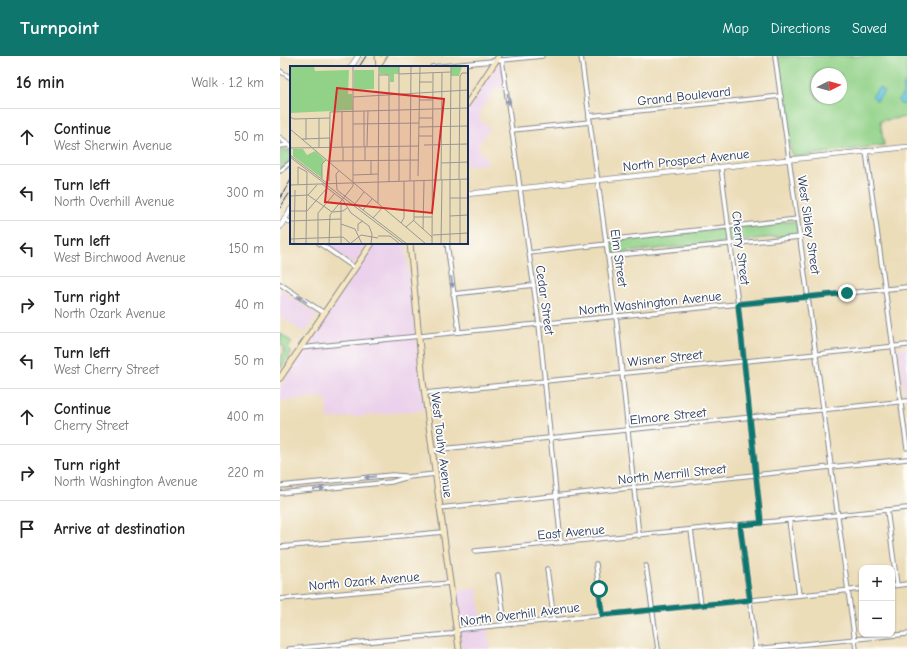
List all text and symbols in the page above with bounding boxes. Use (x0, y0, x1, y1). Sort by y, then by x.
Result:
text: Turnpoint (20, 17, 99, 39)
text: Map (722, 20, 749, 37)
text: Directions (771, 20, 830, 37)
text: Saved (852, 20, 887, 37)
inset map (290, 66, 468, 244)
north arrow (811, 68, 847, 104)
text: 16 min (16, 73, 65, 92)
text: Walk · 1.2 km (191, 75, 264, 90)
street label: Grand Boulevard (637, 84, 731, 108)
one-way arrow (504, 93, 511, 105)
text: Continue (54, 120, 111, 138)
icon: ahead (16, 126, 38, 148)
text: 50 m (234, 129, 264, 144)
text: West Sherwin Avenue (54, 138, 172, 153)
street label: North Prospect Avenue (622, 146, 751, 174)
street label: West Sibley Street (795, 175, 824, 277)
text: Turn left (54, 176, 110, 194)
icon: left (16, 182, 38, 204)
text: 300 m (226, 185, 264, 200)
text: North Overhill Avenue (54, 194, 174, 209)
street label: Cherry Street (729, 210, 753, 287)
street label: Elm Street (608, 228, 631, 289)
text: Turn left (54, 232, 110, 250)
icon: left (16, 238, 38, 260)
text: 150 m (229, 241, 264, 256)
text: West Birchwood Avenue (54, 250, 186, 265)
street label: Cedar Street (533, 264, 557, 337)
one-way arrow (449, 276, 455, 288)
route end (838, 284, 856, 302)
text: Turn right (54, 288, 120, 306)
street label: North Washington Avenue (578, 288, 723, 318)
icon: right (16, 294, 38, 316)
one-way arrow (296, 295, 308, 302)
text: 40 m (235, 297, 264, 312)
text: North Ozark Avenue (54, 306, 165, 321)
text: Turn left (54, 344, 110, 362)
street label: Wisner Street (627, 346, 705, 369)
icon: left (16, 350, 38, 372)
text: 50 m (234, 353, 264, 368)
text: West Cherry Street (54, 362, 159, 377)
street label: West Touhy Avenue (428, 391, 456, 499)
text: Continue (54, 400, 111, 418)
street label: Elmore Street (629, 404, 708, 427)
icon: ahead (16, 406, 38, 428)
text: 400 m (227, 409, 264, 424)
text: Cherry Street (54, 418, 129, 433)
text: Turn right (54, 456, 120, 474)
street label: North Merrill Street (617, 461, 728, 487)
icon: right (16, 462, 38, 484)
text: 220 m (227, 465, 264, 480)
text: North Washington Avenue (54, 474, 197, 489)
one-way arrow (364, 474, 376, 480)
one-way arrow (313, 486, 325, 493)
icon: arrive (16, 518, 38, 540)
text: Arrive at destination (54, 520, 185, 538)
street label: East Avenue (537, 522, 606, 542)
map controls (859, 565, 895, 637)
button: + (859, 565, 895, 601)
street label: North Ozark Avenue (308, 569, 421, 593)
route start (590, 580, 608, 598)
street label: North Overhill Avenue (459, 599, 581, 629)
button: − (859, 601, 895, 637)

